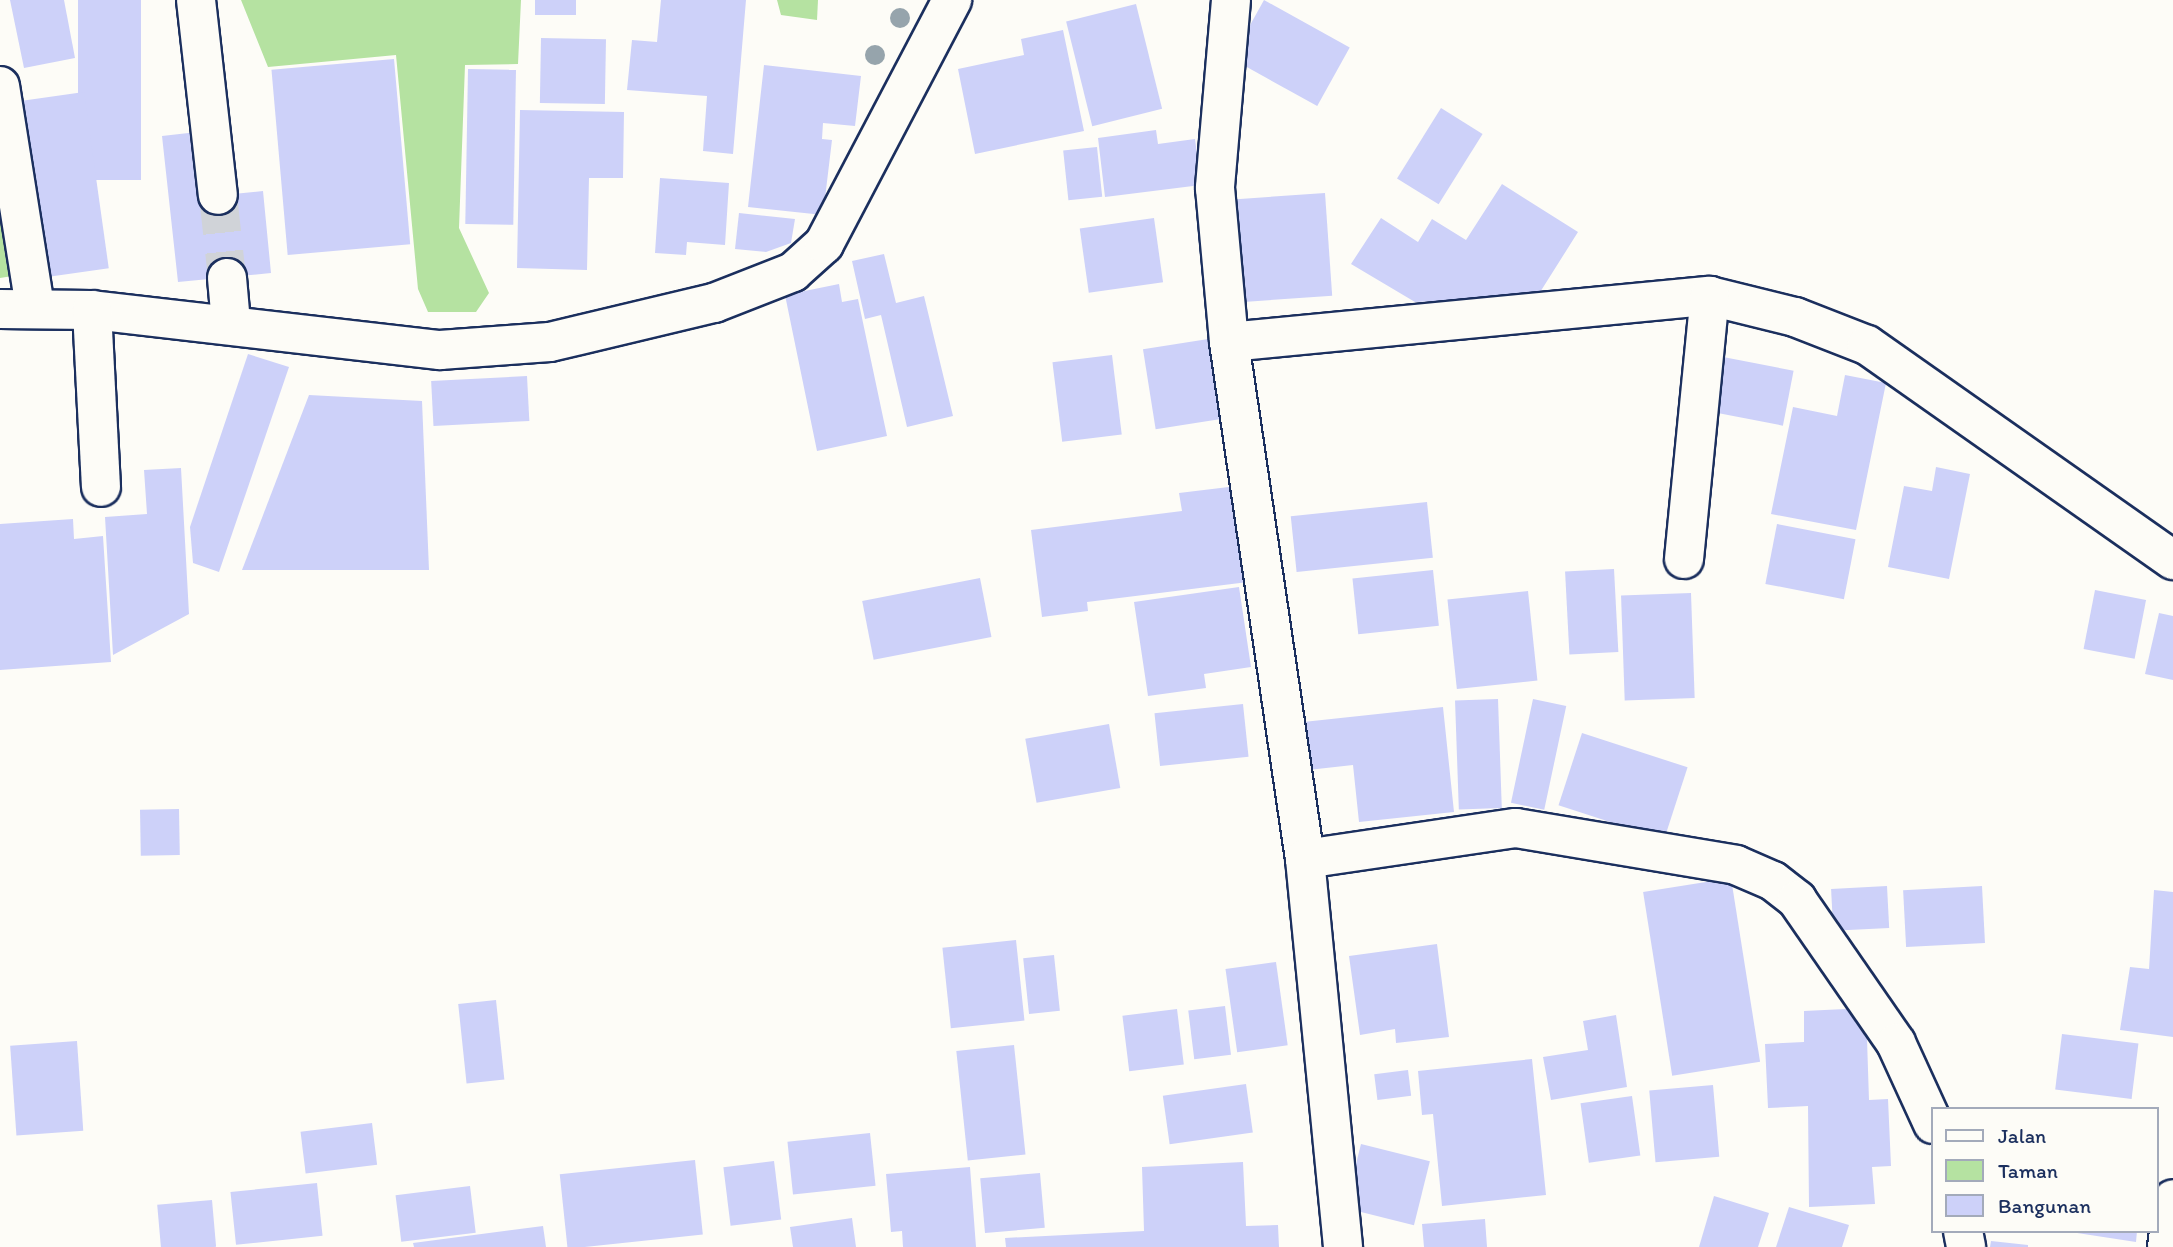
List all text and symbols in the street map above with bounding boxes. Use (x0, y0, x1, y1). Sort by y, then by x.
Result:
legend (1932, 1107, 2159, 1233)
text: Jalan (1998, 1123, 2046, 1148)
text: Taman (1998, 1158, 2058, 1183)
text: Bangunan (1998, 1193, 2091, 1218)

